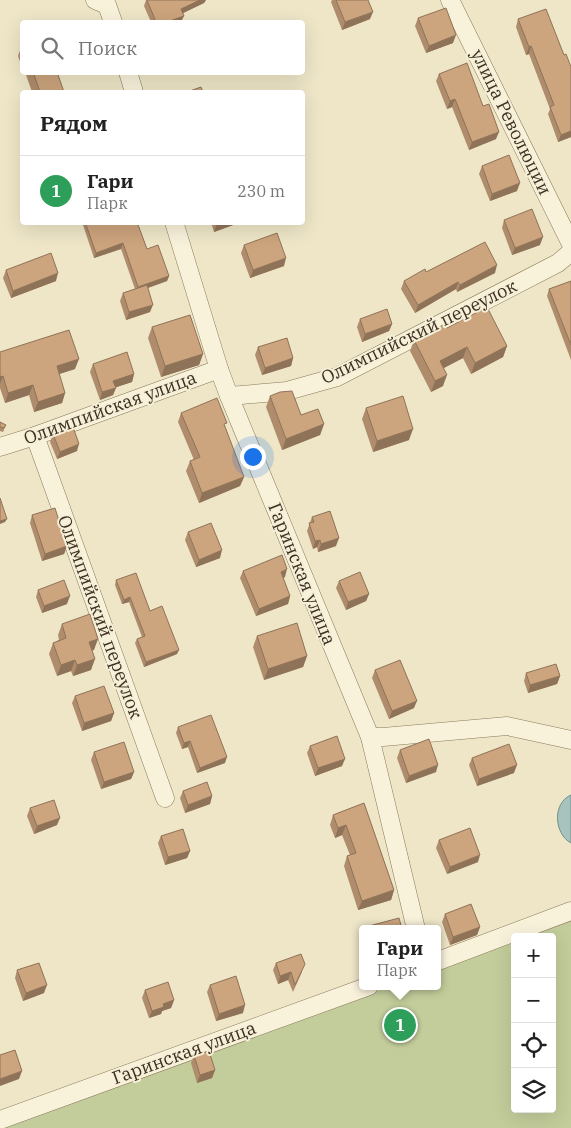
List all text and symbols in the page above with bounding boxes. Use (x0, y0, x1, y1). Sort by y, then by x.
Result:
search box (20, 20, 305, 75)
icon: search (38, 34, 66, 62)
text: Поиск (78, 36, 137, 60)
street label: улица Революции (466, 45, 557, 199)
text: Рядом (40, 109, 108, 137)
text: Гари (87, 169, 134, 193)
text: 1 (51, 181, 61, 201)
text: 230 m (237, 181, 285, 201)
text: Парк (87, 193, 127, 213)
street label: Олимпийский переулок (317, 274, 521, 389)
street label: Олимпийская улица (20, 366, 199, 449)
your location (240, 444, 266, 470)
street label: Гаринская улица (263, 499, 342, 648)
street label: Олимпийский переулок (53, 512, 148, 722)
popup (359, 925, 441, 990)
map controls (511, 933, 556, 1113)
button: + (511, 933, 556, 978)
text: Гари (377, 936, 423, 960)
text: Парк (377, 960, 417, 980)
button: − (511, 978, 556, 1023)
pin: 1 (384, 1006, 416, 1044)
street label: Гаринская улица (109, 1016, 259, 1089)
button: locate (511, 1023, 556, 1068)
button: layers (511, 1068, 556, 1113)

